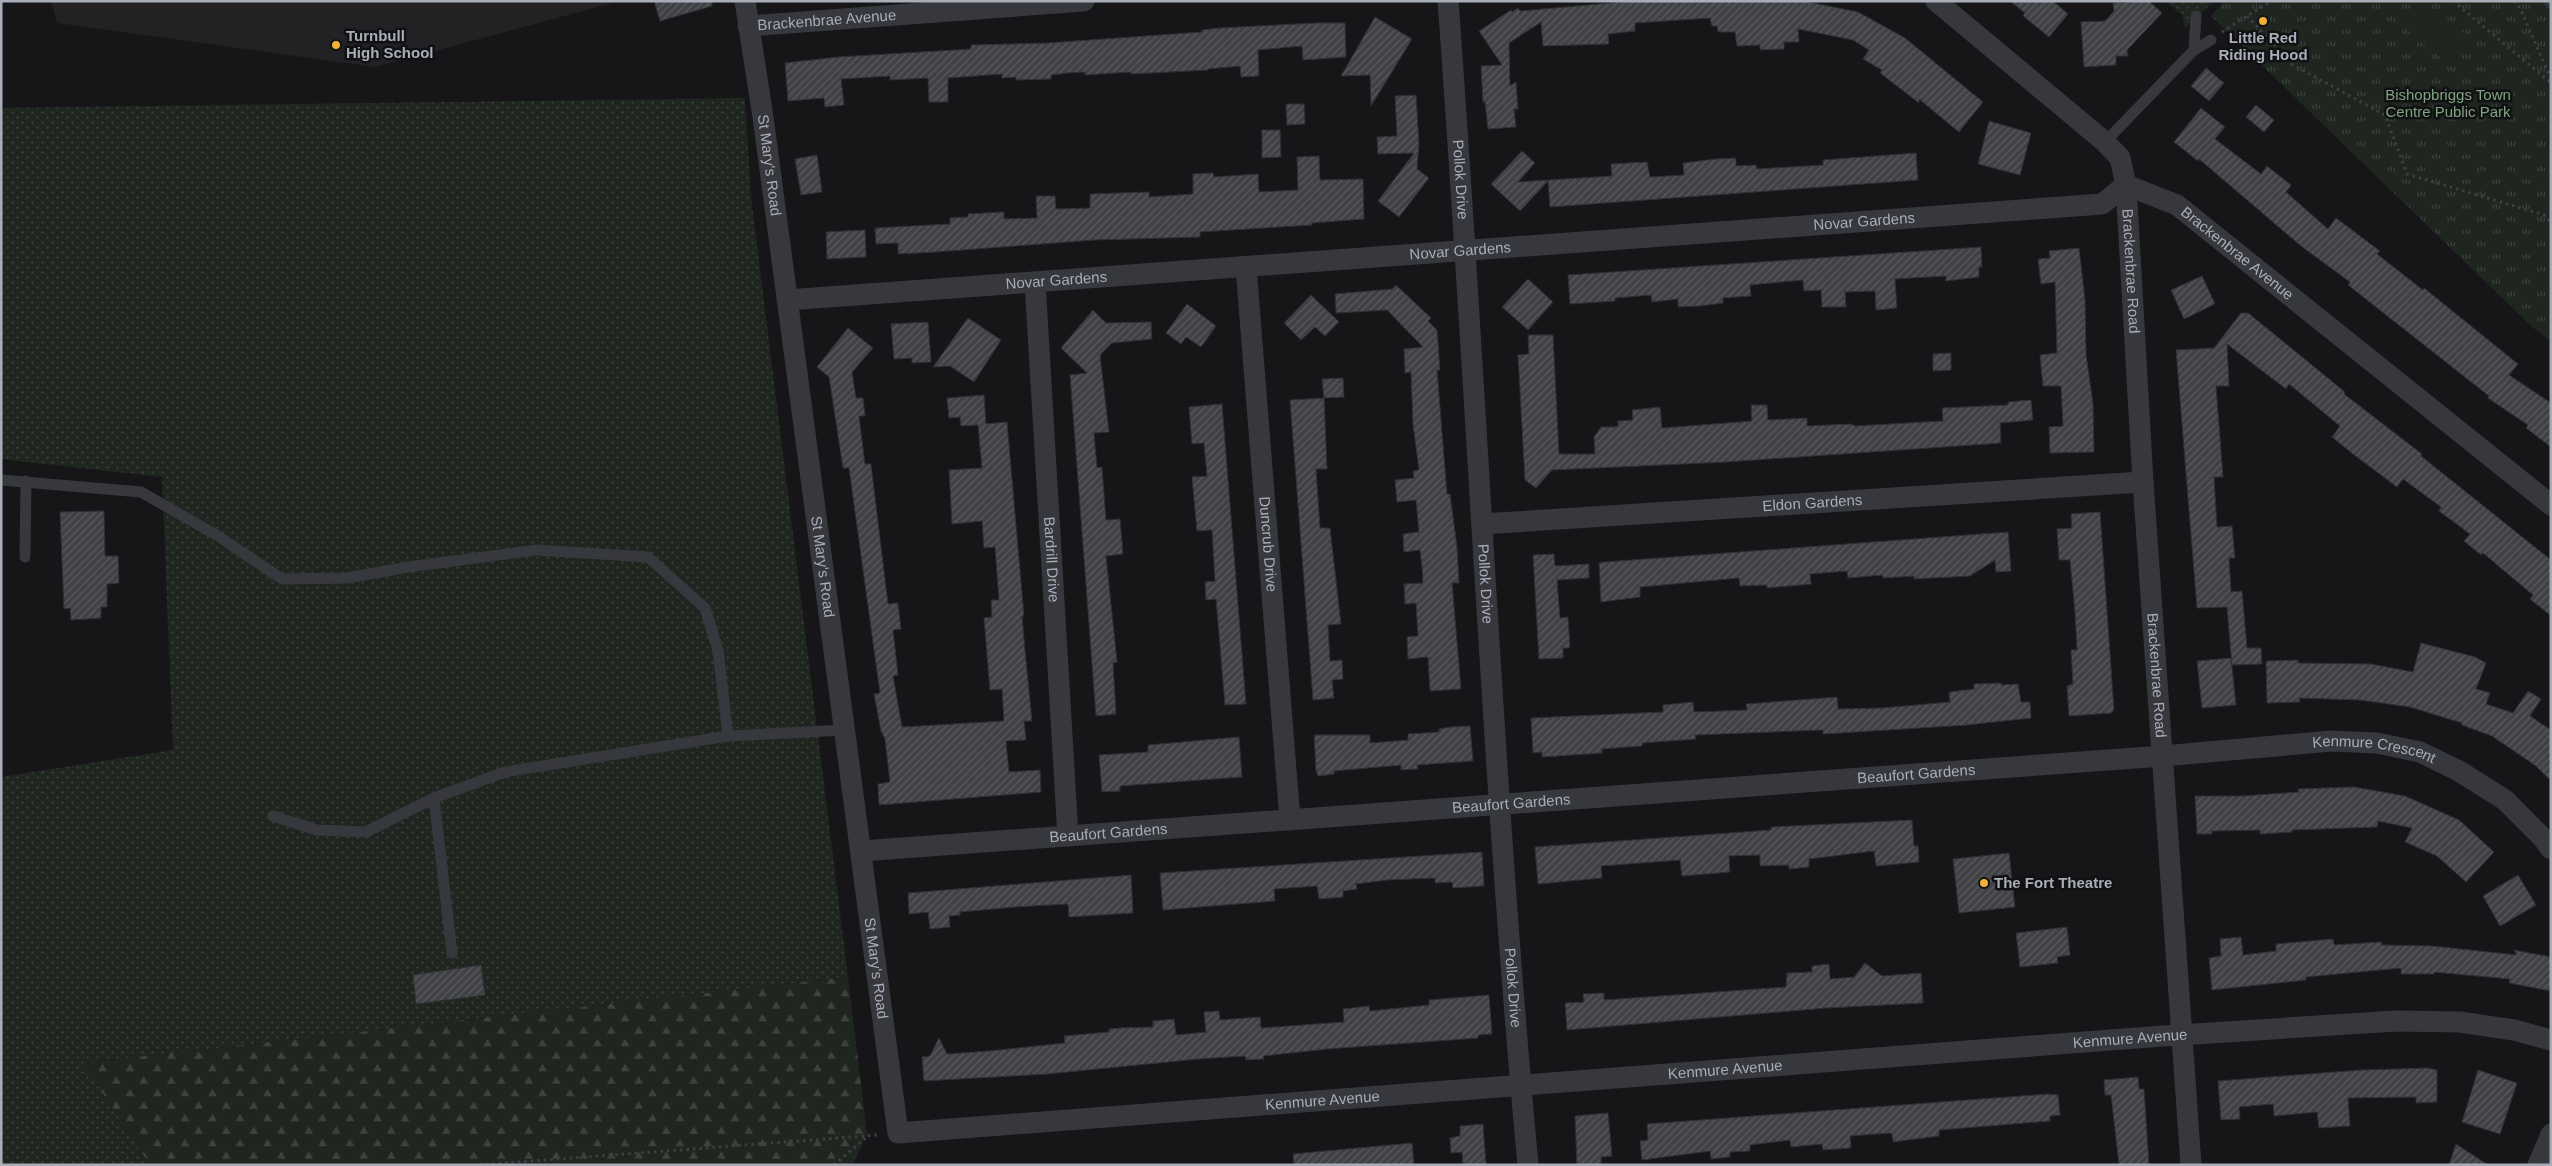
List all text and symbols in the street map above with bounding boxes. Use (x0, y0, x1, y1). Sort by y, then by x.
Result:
street label: Brackenbrae Avenue (757, 6, 897, 33)
marker: Little Red Riding Hood (2257, 15, 2269, 27)
place label: Turnbull High School (346, 27, 434, 61)
place label: Little Red Riding Hood (2218, 29, 2308, 63)
marker: Turnbull High School (330, 39, 342, 51)
park label: Bishopbriggs Town Centre Public Park (2385, 86, 2511, 120)
street label: St Mary's Road (755, 113, 785, 217)
street label: Pollok Drive (1450, 139, 1472, 220)
street label: Brackenbrae Avenue (2178, 203, 2297, 303)
street label: Brackenbrae Road (2119, 208, 2143, 334)
street label: Novar Gardens (1813, 209, 1915, 233)
street label: Novar Gardens (1409, 238, 1512, 263)
street label: Novar Gardens (1005, 268, 1108, 292)
street label: Eldon Gardens (1762, 491, 1863, 514)
street label: Duncrub Drive (1256, 496, 1281, 593)
street label: St Mary's Road (808, 515, 838, 618)
street label: Bardrill Drive (1041, 516, 1063, 603)
street label: Pollok Drive (1475, 543, 1497, 624)
street label: Brackenbrae Road (2144, 612, 2170, 738)
street label: Kenmure Crescent (2312, 732, 2439, 767)
street label: Beaufort Gardens (1856, 761, 1976, 786)
street label: Beaufort Gardens (1452, 790, 1571, 816)
street label: Beaufort Gardens (1049, 820, 1168, 845)
place label: The Fort Theatre (1994, 874, 2112, 891)
marker: The Fort Theatre (1978, 877, 1990, 889)
street label: St Mary's Road (861, 916, 892, 1020)
street label: Pollok Drive (1502, 947, 1525, 1028)
street label: Kenmure Avenue (2072, 1025, 2188, 1051)
street label: Kenmure Avenue (1667, 1056, 1783, 1082)
street label: Kenmure Avenue (1264, 1087, 1380, 1113)

